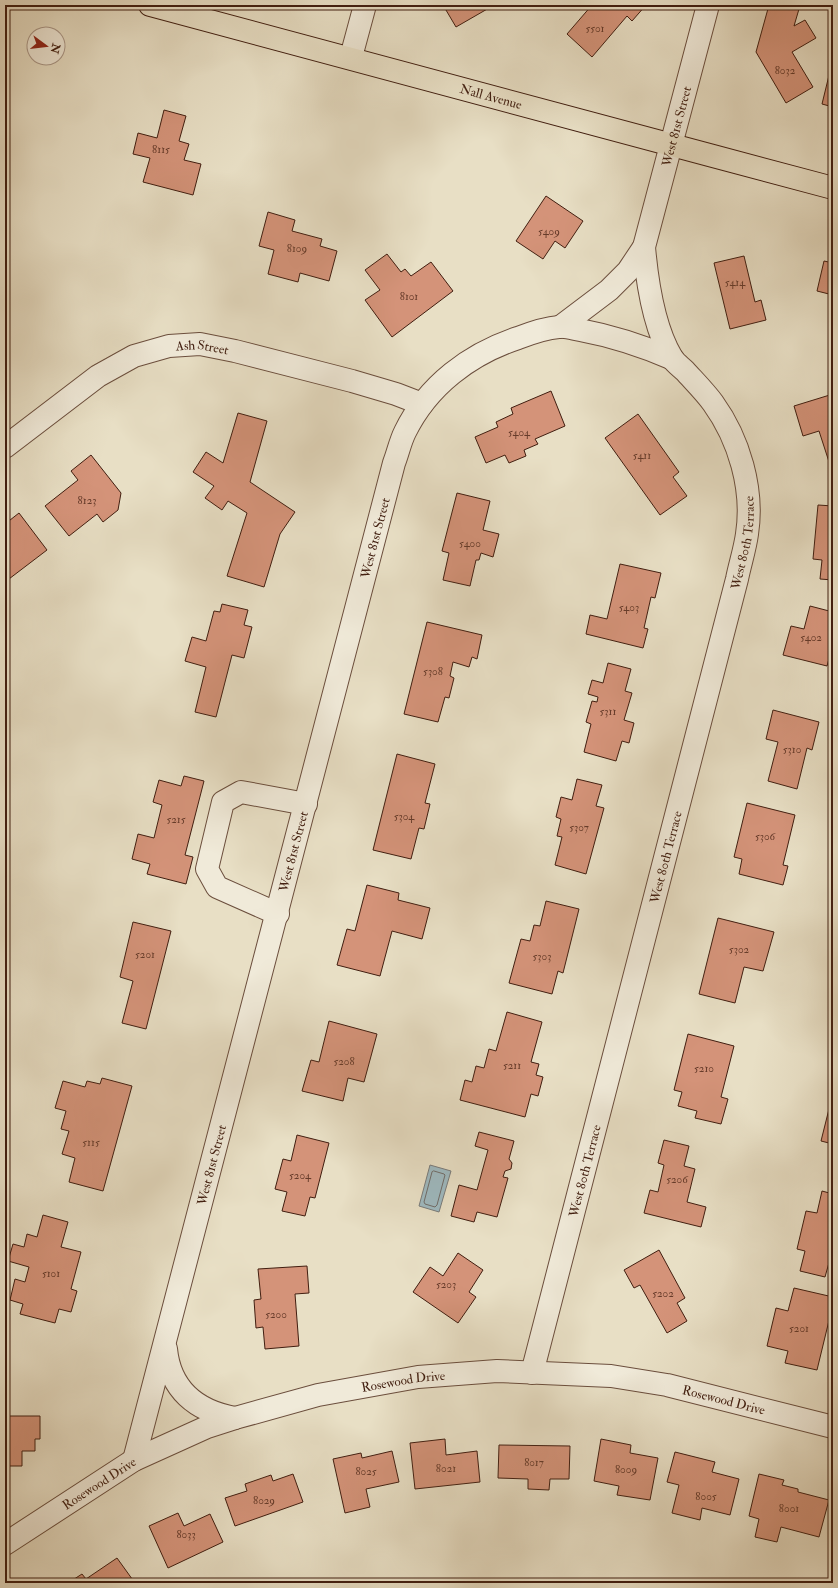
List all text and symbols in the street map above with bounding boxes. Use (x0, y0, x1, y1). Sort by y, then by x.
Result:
house number: 5501 (585, 22, 605, 35)
north arrow (26, 26, 66, 66)
text: N (47, 41, 63, 56)
house number: 8032 (775, 64, 796, 77)
street label: Nall Avenue (458, 81, 524, 113)
street label: West 81st Street (658, 85, 695, 169)
house number: 8115 (152, 143, 170, 156)
house number: 5409 (538, 225, 560, 238)
house number: 8109 (287, 242, 307, 255)
house number: 5414 (725, 276, 746, 289)
house number: 8101 (400, 290, 418, 303)
street label: Ash Street (174, 337, 230, 359)
house number: 5404 (508, 426, 531, 439)
house number: 5411 (633, 449, 651, 462)
house number: 8123 (78, 494, 96, 507)
street label: West 80th Terrace (727, 495, 758, 592)
street label: West 81st Street (357, 496, 394, 581)
house number: 5400 (459, 537, 481, 550)
house number: 5403 (619, 601, 639, 614)
house number: 5402 (800, 631, 822, 644)
house number: 5308 (423, 665, 443, 678)
house number: 5311 (600, 705, 617, 718)
house number: 5310 (783, 743, 802, 756)
street label: West 80th Terrace (646, 809, 686, 906)
street label: West 81st Street (275, 810, 312, 895)
house number: 5304 (394, 810, 415, 823)
house number: 5215 (166, 813, 186, 826)
house number: 5307 (569, 821, 589, 834)
house number: 5306 (755, 830, 777, 843)
house number: 5302 (729, 943, 750, 956)
house number: 5201 (135, 948, 155, 961)
house number: 5303 (533, 950, 551, 963)
house number: 5208 (333, 1055, 355, 1068)
house number: 5211 (503, 1059, 521, 1072)
house number: 5210 (694, 1062, 714, 1075)
street label: West 80th Terrace (565, 1122, 605, 1220)
street label: West 81st Street (194, 1123, 230, 1208)
house number: 5115 (82, 1136, 100, 1149)
house number: 5204 (289, 1169, 312, 1182)
house number: 5206 (666, 1173, 689, 1186)
house number: 5101 (42, 1267, 60, 1280)
house number: 5203 (436, 1278, 456, 1291)
house number: 5202 (652, 1287, 674, 1300)
house number: 5200 (265, 1308, 287, 1321)
house number: 5201 (789, 1322, 809, 1335)
street label: Rosewood Drive (360, 1368, 446, 1396)
street label: Rosewood Drive (681, 1382, 767, 1419)
street label: Rosewood Drive (60, 1454, 140, 1514)
house number: 8017 (524, 1456, 544, 1469)
house number: 8021 (436, 1462, 456, 1475)
house number: 8009 (615, 1463, 637, 1476)
house number: 8025 (355, 1465, 377, 1478)
house number: 8005 (695, 1490, 717, 1503)
house number: 8029 (253, 1494, 275, 1507)
house number: 8001 (779, 1502, 799, 1515)
house number: 8033 (176, 1528, 196, 1541)

